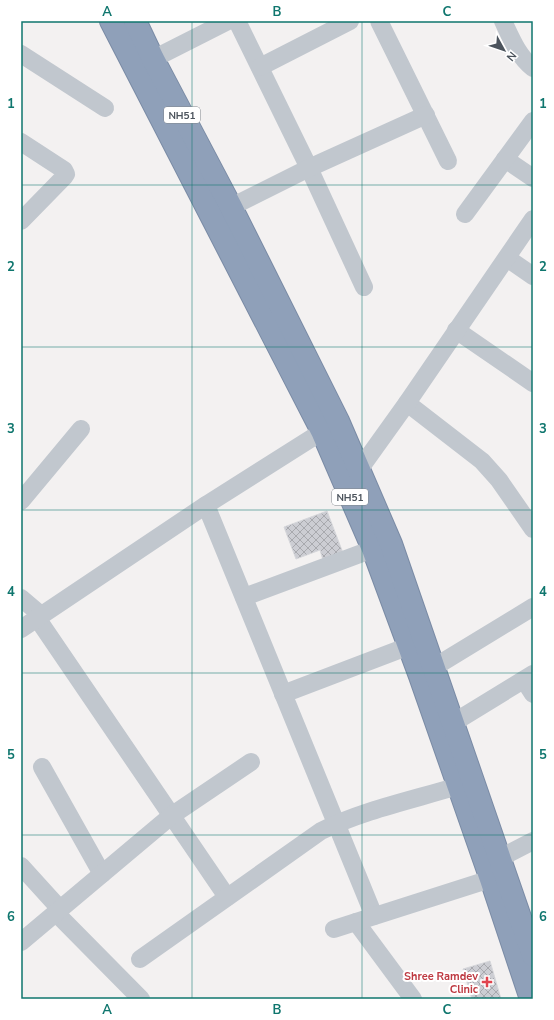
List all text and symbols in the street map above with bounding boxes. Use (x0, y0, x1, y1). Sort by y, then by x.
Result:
text: A (102, 3, 112, 21)
text: B (273, 3, 282, 21)
text: C (443, 3, 452, 21)
north arrow (484, 30, 524, 70)
text: N (503, 48, 520, 64)
text: 1 (7, 95, 15, 113)
text: 1 (539, 95, 547, 113)
road number: NH51 (164, 107, 200, 123)
text: 2 (7, 258, 15, 276)
text: 2 (539, 258, 547, 276)
text: 3 (7, 420, 15, 438)
text: 3 (539, 420, 547, 438)
road number: NH51 (332, 489, 368, 505)
text: 4 (7, 583, 15, 601)
text: 4 (539, 583, 547, 601)
text: 5 (7, 746, 15, 764)
text: 5 (539, 746, 547, 764)
text: 6 (7, 908, 15, 926)
text: 6 (539, 908, 547, 926)
place label: Shree Ramdev Clinic (404, 969, 479, 997)
marker: Shree Ramdev Clinic (481, 976, 493, 988)
text: A (102, 1001, 112, 1019)
text: B (273, 1001, 282, 1019)
text: C (443, 1001, 452, 1019)

